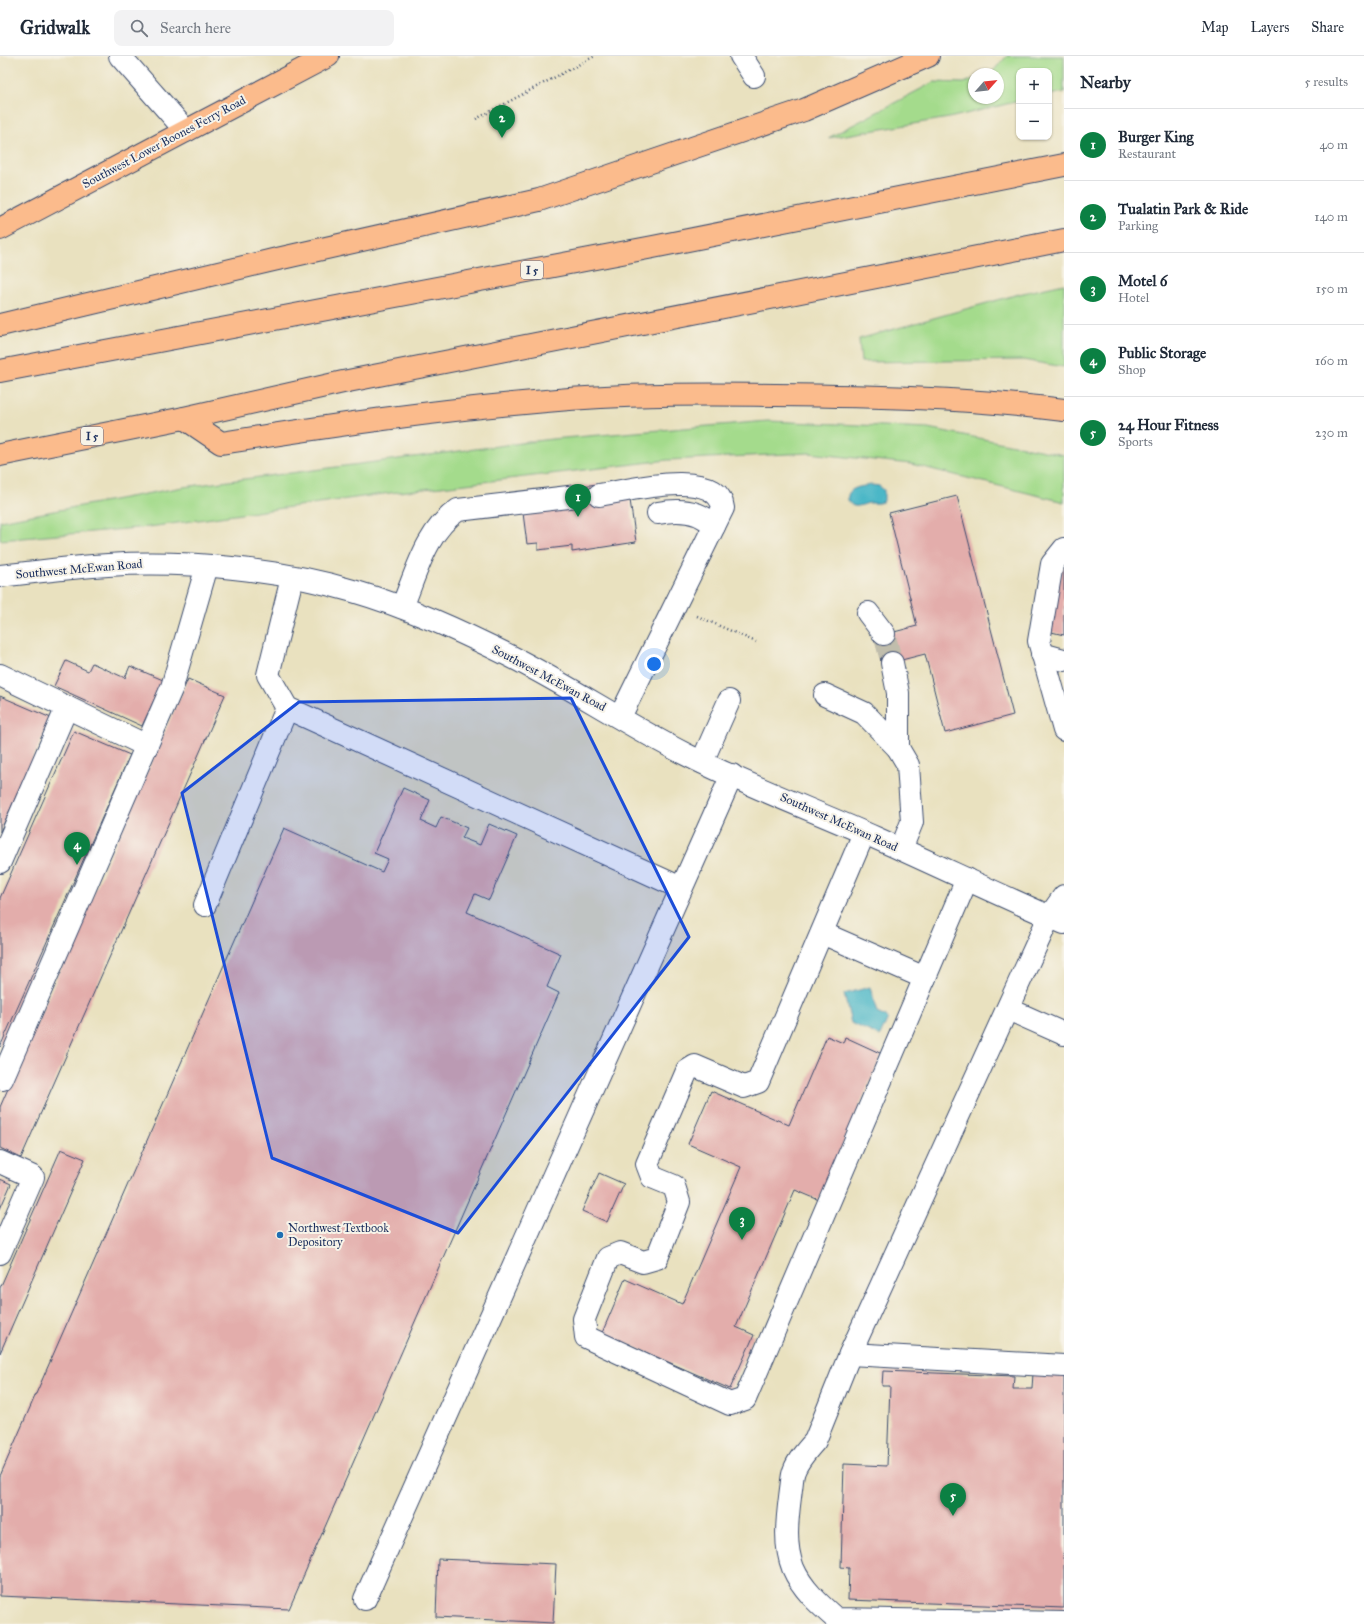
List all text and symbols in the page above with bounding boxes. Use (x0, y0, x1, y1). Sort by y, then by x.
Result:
search box (114, 10, 394, 46)
text: Gridwalk (20, 16, 90, 39)
icon: search (128, 17, 150, 39)
text: Search here (160, 19, 231, 37)
text: Map (1201, 19, 1229, 36)
text: Layers (1251, 19, 1289, 36)
text: Share (1311, 19, 1344, 36)
north arrow (968, 68, 1004, 104)
map controls (1016, 68, 1052, 140)
button: + (1016, 68, 1052, 104)
text: Nearby (1080, 72, 1131, 93)
text: 5 results (1304, 74, 1348, 90)
street label: Southwest Lower Boones Ferry Road (80, 93, 248, 191)
button: − (1016, 104, 1052, 140)
pin: 2 (489, 105, 515, 138)
text: Burger King (1118, 128, 1194, 146)
text: 1 (1090, 137, 1096, 153)
text: 40 m (1319, 137, 1348, 153)
text: Restaurant (1118, 146, 1176, 162)
text: Tualatin Park & Ride (1118, 200, 1248, 218)
text: 2 (1090, 209, 1096, 225)
text: 140 m (1314, 209, 1348, 225)
text: Parking (1118, 218, 1158, 234)
road number: I 5 (521, 261, 543, 279)
text: Motel 6 (1118, 272, 1168, 290)
text: 3 (1090, 281, 1096, 297)
text: 150 m (1316, 281, 1348, 297)
text: Hotel (1118, 290, 1149, 306)
text: Public Storage (1118, 344, 1206, 362)
text: 4 (1089, 353, 1097, 369)
text: 160 m (1315, 353, 1348, 369)
text: Shop (1118, 362, 1146, 378)
text: 24 Hour Fitness (1118, 416, 1219, 434)
text: 5 (1090, 425, 1096, 441)
text: 230 m (1315, 425, 1348, 441)
road number: I 5 (81, 427, 103, 445)
text: Sports (1118, 434, 1153, 450)
pin: 1 (565, 484, 591, 517)
street label: Southwest McEwan Road (15, 556, 143, 582)
street label: Southwest McEwan Road (489, 642, 609, 714)
your location (644, 654, 664, 674)
street label: Southwest McEwan Road (778, 790, 900, 854)
pin: 4 (64, 832, 90, 865)
pin: 3 (729, 1207, 755, 1240)
place label: Northwest Textbook Depository (288, 1221, 389, 1249)
marker: Northwest Textbook Depository (275, 1230, 285, 1240)
pin: 5 (940, 1483, 966, 1516)

